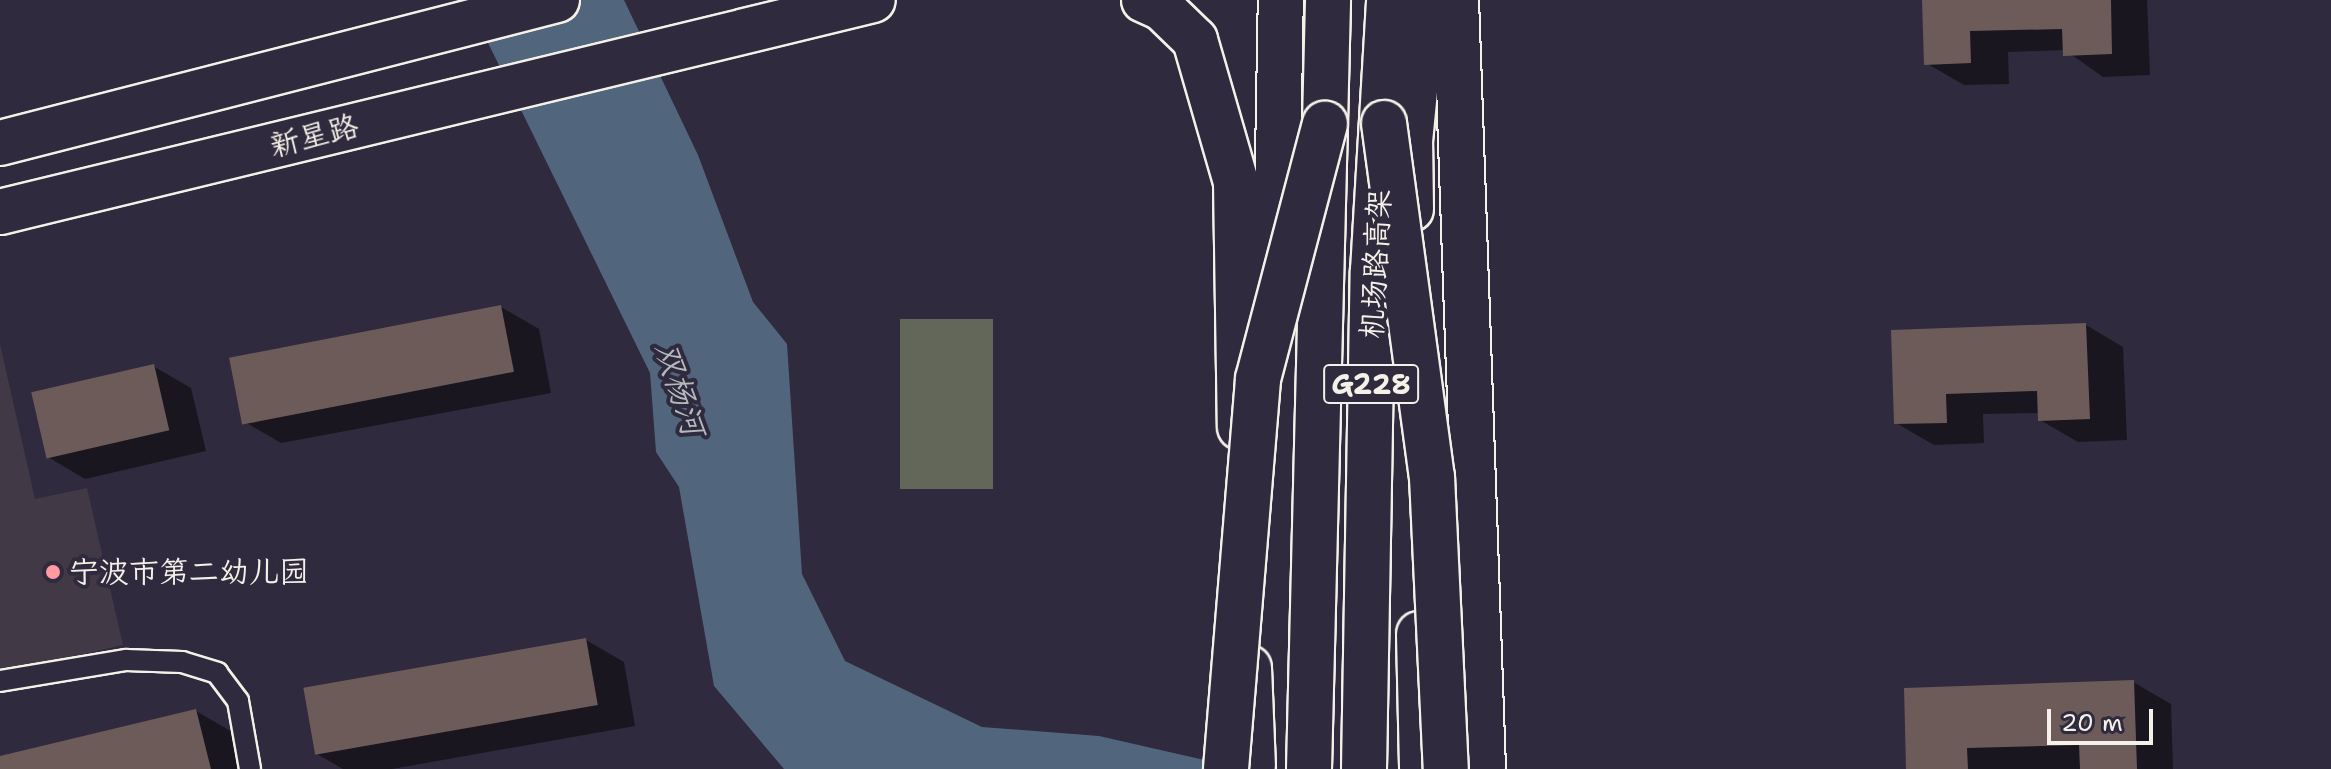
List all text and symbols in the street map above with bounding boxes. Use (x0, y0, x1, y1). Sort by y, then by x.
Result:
street label: 新星路 (266, 108, 362, 164)
street label: 机场路高架 (1354, 188, 1398, 340)
water label: 双杨河 (647, 337, 713, 441)
road number: G228 (1323, 360, 1419, 408)
place label: 宁波市第二幼儿园 (69, 554, 309, 590)
marker: 宁波市第二幼儿园 (44, 563, 62, 581)
scale bar (2051, 693, 2157, 743)
text: 20 m (2061, 707, 2123, 739)

